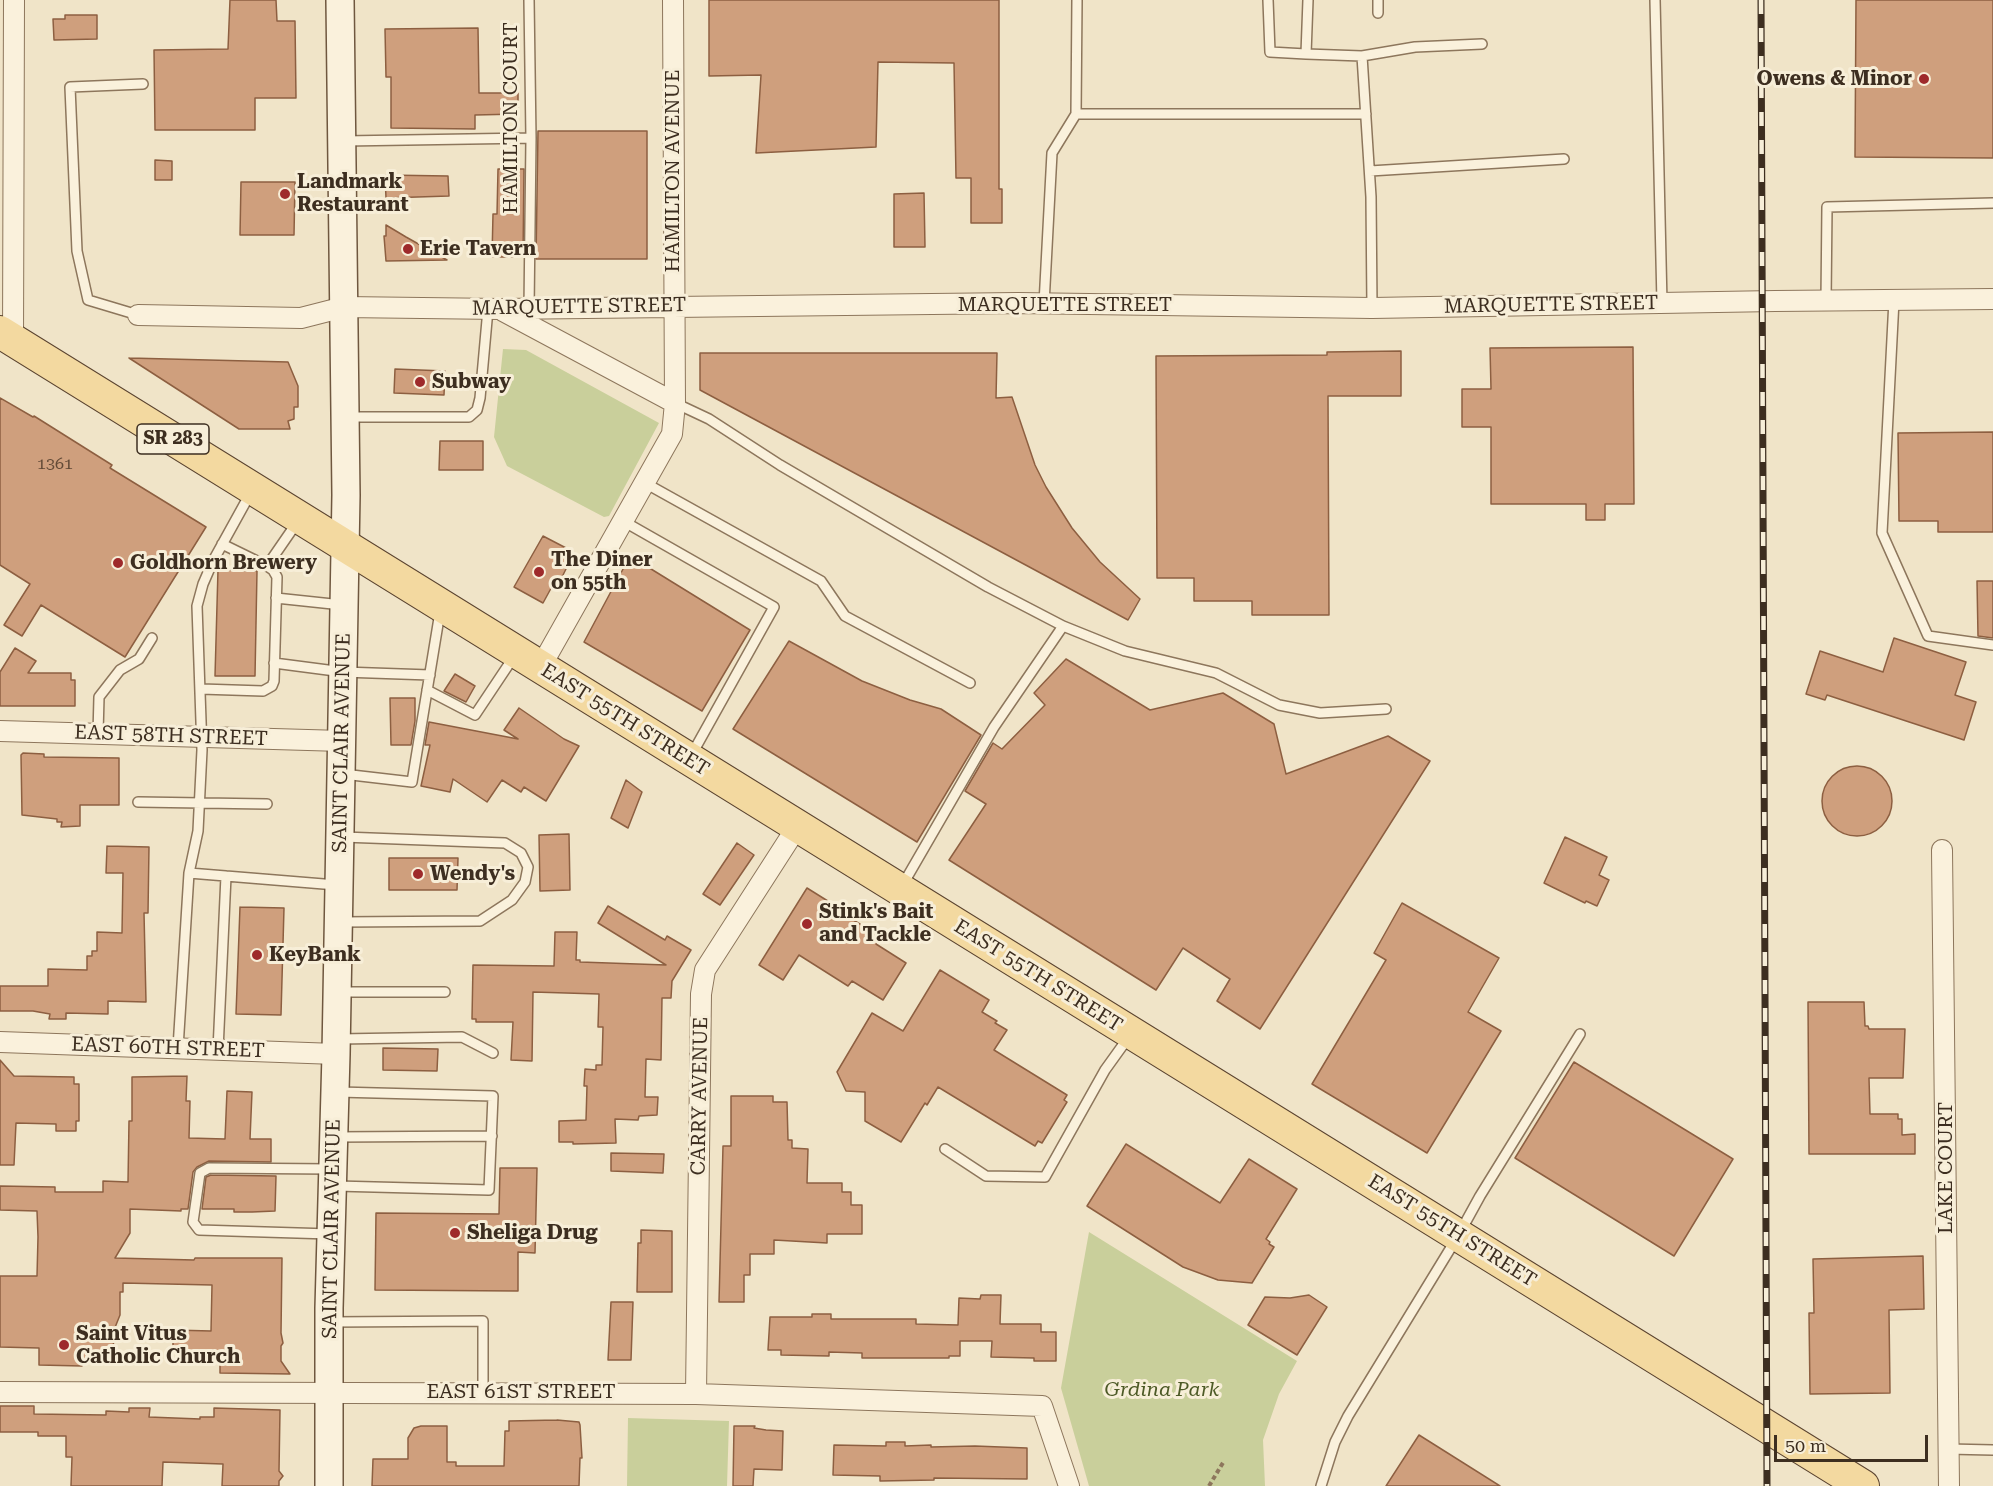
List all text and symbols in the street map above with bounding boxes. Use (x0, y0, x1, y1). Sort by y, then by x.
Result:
street label: HAMILTON COURT (499, 22, 523, 214)
place label: Owens & Minor (1757, 67, 1912, 91)
street label: HAMILTON AVENUE (661, 70, 685, 272)
marker: Owens & Minor (1917, 72, 1931, 86)
place label: Landmark Restaurant (297, 170, 409, 217)
marker: Landmark Restaurant (278, 187, 292, 201)
place label: Erie Tavern (420, 237, 536, 261)
marker: Erie Tavern (401, 242, 415, 256)
street label: MARQUETTE STREET (1444, 291, 1658, 319)
street label: MARQUETTE STREET (472, 293, 686, 321)
street label: MARQUETTE STREET (958, 293, 1172, 317)
place label: Subway (432, 370, 511, 394)
marker: Subway (413, 375, 427, 389)
road number: SR 283 (137, 424, 209, 454)
house number: 1361 (37, 454, 73, 474)
place label: The Diner on 55th (551, 548, 653, 595)
place label: Goldhorn Brewery (130, 551, 317, 575)
marker: Goldhorn Brewery (111, 556, 125, 570)
marker: The Diner on 55th (532, 565, 546, 579)
street label: SAINT CLAIR AVENUE (328, 633, 356, 853)
street label: EAST 55TH STREET (537, 659, 713, 781)
street label: EAST 58TH STREET (74, 721, 268, 751)
place label: Wendy's (430, 862, 515, 886)
marker: Wendy's (411, 867, 425, 881)
place label: Stink's Bait and Tackle (819, 900, 933, 947)
street label: EAST 55TH STREET (950, 915, 1126, 1037)
marker: Stink's Bait and Tackle (800, 917, 814, 931)
place label: KeyBank (269, 943, 361, 967)
marker: KeyBank (250, 948, 264, 962)
street label: CARRY AVENUE (687, 1017, 713, 1175)
street label: EAST 60TH STREET (71, 1033, 265, 1063)
street label: LAKE COURT (1934, 1102, 1958, 1234)
street label: SAINT CLAIR AVENUE (318, 1119, 346, 1339)
street label: EAST 55TH STREET (1364, 1170, 1540, 1292)
place label: Sheliga Drug (467, 1221, 598, 1245)
marker: Sheliga Drug (448, 1226, 462, 1240)
place label: Saint Vitus Catholic Church (76, 1322, 240, 1369)
marker: Saint Vitus Catholic Church (57, 1338, 71, 1352)
park label: Grdina Park (1105, 1378, 1219, 1402)
street label: EAST 61ST STREET (426, 1380, 616, 1404)
scale bar (1777, 1423, 1932, 1461)
text: 50 m (1785, 1435, 1826, 1456)

